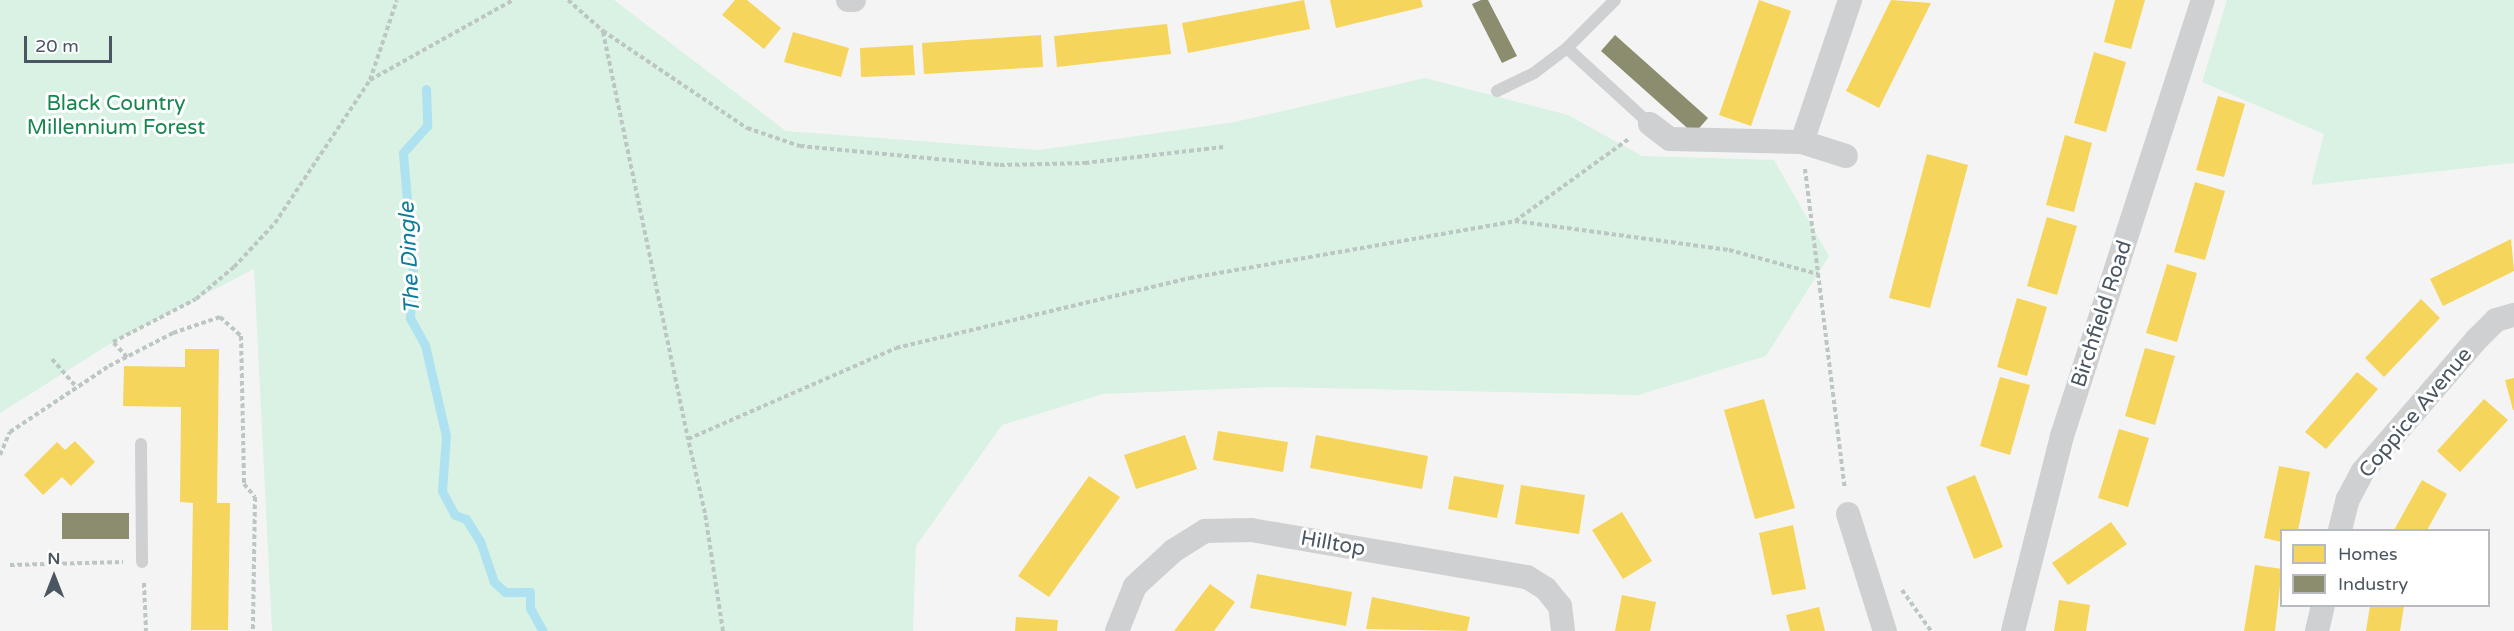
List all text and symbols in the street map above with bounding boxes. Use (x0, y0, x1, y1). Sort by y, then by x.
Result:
scale bar (27, 24, 116, 62)
text: 20 m (35, 35, 79, 57)
park label: Black Country Millennium Forest (27, 91, 205, 141)
water label: The Dingle (394, 201, 426, 315)
street label: Birchfield Road (2066, 237, 2138, 391)
street label: Coppice Avenue (2354, 343, 2478, 483)
street label: Hilltop (1299, 526, 1367, 562)
legend (2280, 529, 2490, 607)
text: Homes (2338, 543, 2398, 565)
north arrow (24, 547, 84, 607)
text: N (48, 549, 60, 569)
text: Industry (2338, 573, 2408, 595)

